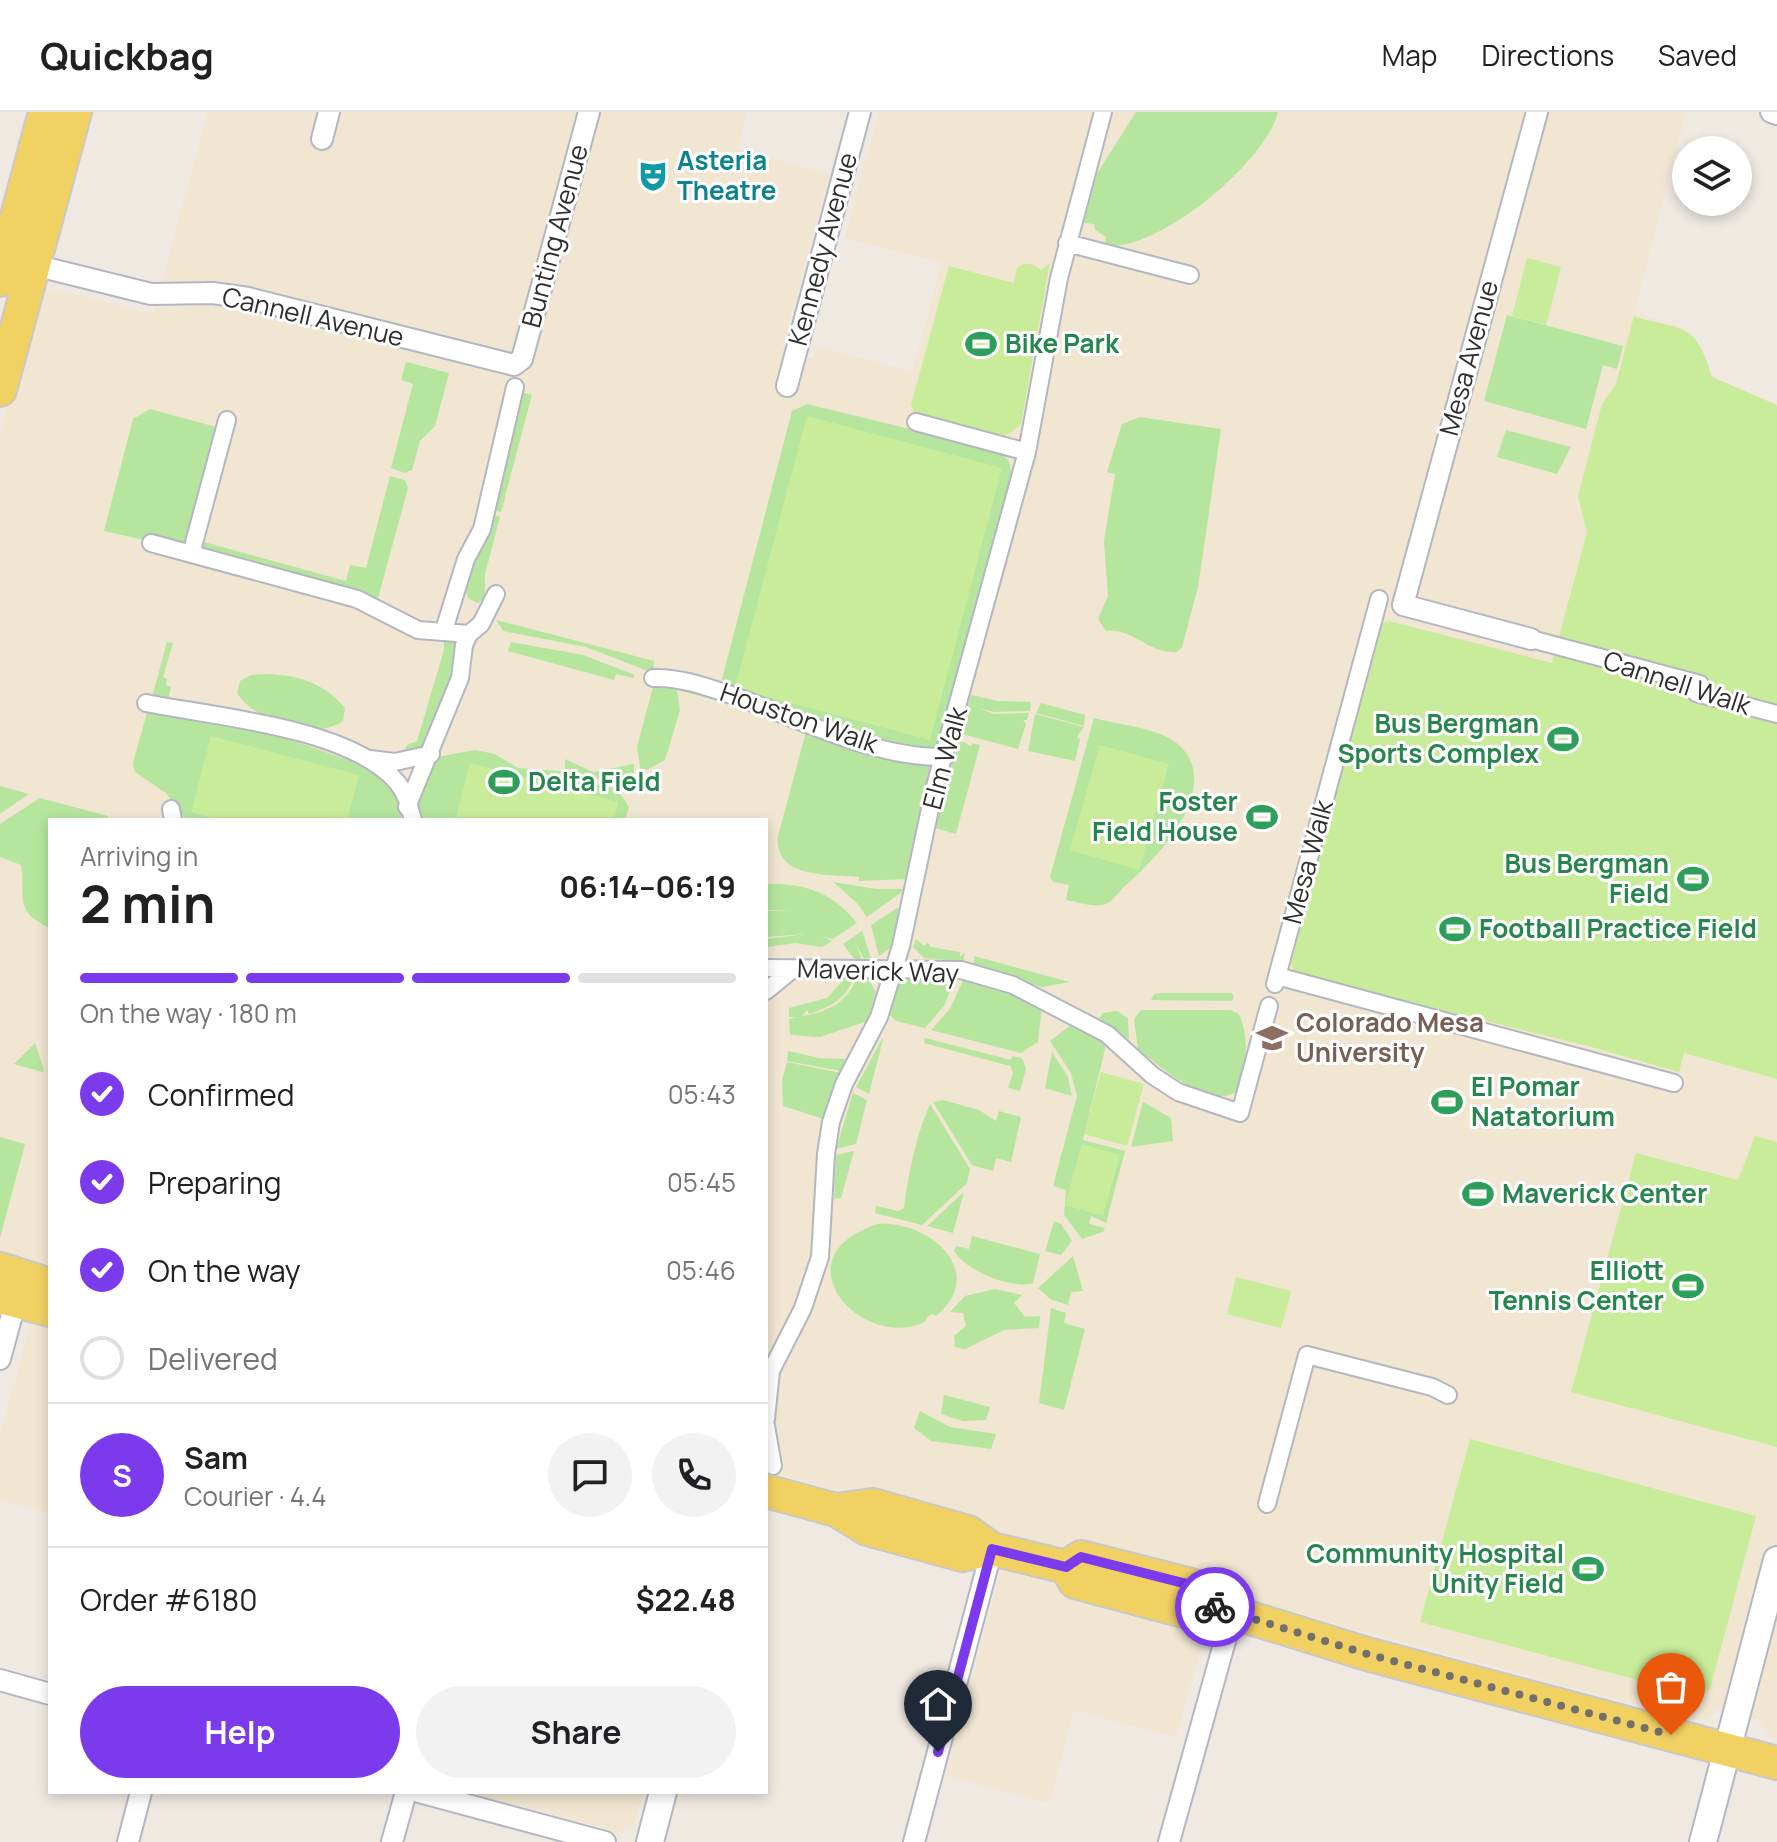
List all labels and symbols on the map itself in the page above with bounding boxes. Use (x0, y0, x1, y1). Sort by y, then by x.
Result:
street label: Bunting Avenue (512, 140, 596, 331)
place label: Asteria Theatre (677, 142, 776, 208)
street label: Kennedy Avenue (779, 148, 865, 349)
theatre icon: Asteria Theatre (636, 159, 670, 193)
street label: Mesa Avenue (1430, 276, 1506, 439)
street label: Cannell Avenue (219, 278, 408, 354)
place label: Bike Park (1005, 325, 1120, 361)
sports icon: Bike Park (964, 327, 998, 361)
street label: Cannell Walk (1599, 641, 1757, 723)
street label: Houston Walk (716, 673, 884, 761)
street label: Elm Walk (913, 701, 975, 813)
place label: Bus Bergman Sports Complex (1337, 705, 1540, 771)
sports icon: Bus Bergman Sports Complex (1546, 722, 1580, 756)
place label: Delta Field (528, 763, 660, 799)
sports icon: Delta Field (487, 765, 521, 799)
place label: Foster Field House (1092, 783, 1238, 849)
street label: Mesa Walk (1273, 795, 1341, 928)
sports icon: Foster Field House (1245, 800, 1279, 834)
place label: Bus Bergman Field (1505, 845, 1669, 911)
sports icon: Bus Bergman Field (1676, 862, 1710, 896)
place label: Football Practice Field (1479, 910, 1757, 946)
sports icon: Football Practice Field (1438, 912, 1472, 946)
street label: Maverick Way (796, 949, 960, 991)
place label: Colorado Mesa University (1296, 1004, 1484, 1070)
school or university icon: Colorado Mesa University (1255, 1021, 1289, 1055)
place label: El Pomar Natatorium (1471, 1068, 1615, 1134)
sports icon: El Pomar Natatorium (1430, 1085, 1464, 1119)
place label: Maverick Center (1502, 1175, 1707, 1211)
sports icon: Maverick Center (1461, 1177, 1495, 1211)
place label: Elliott Tennis Center (1489, 1252, 1664, 1318)
sports icon: Elliott Tennis Center (1671, 1269, 1705, 1303)
place label: Community Hospital Unity Field (1306, 1535, 1564, 1601)
sports icon: Community Hospital Unity Field (1571, 1552, 1605, 1586)
courier (1175, 1567, 1255, 1647)
pin (1637, 1653, 1705, 1735)
pin (904, 1670, 972, 1752)

